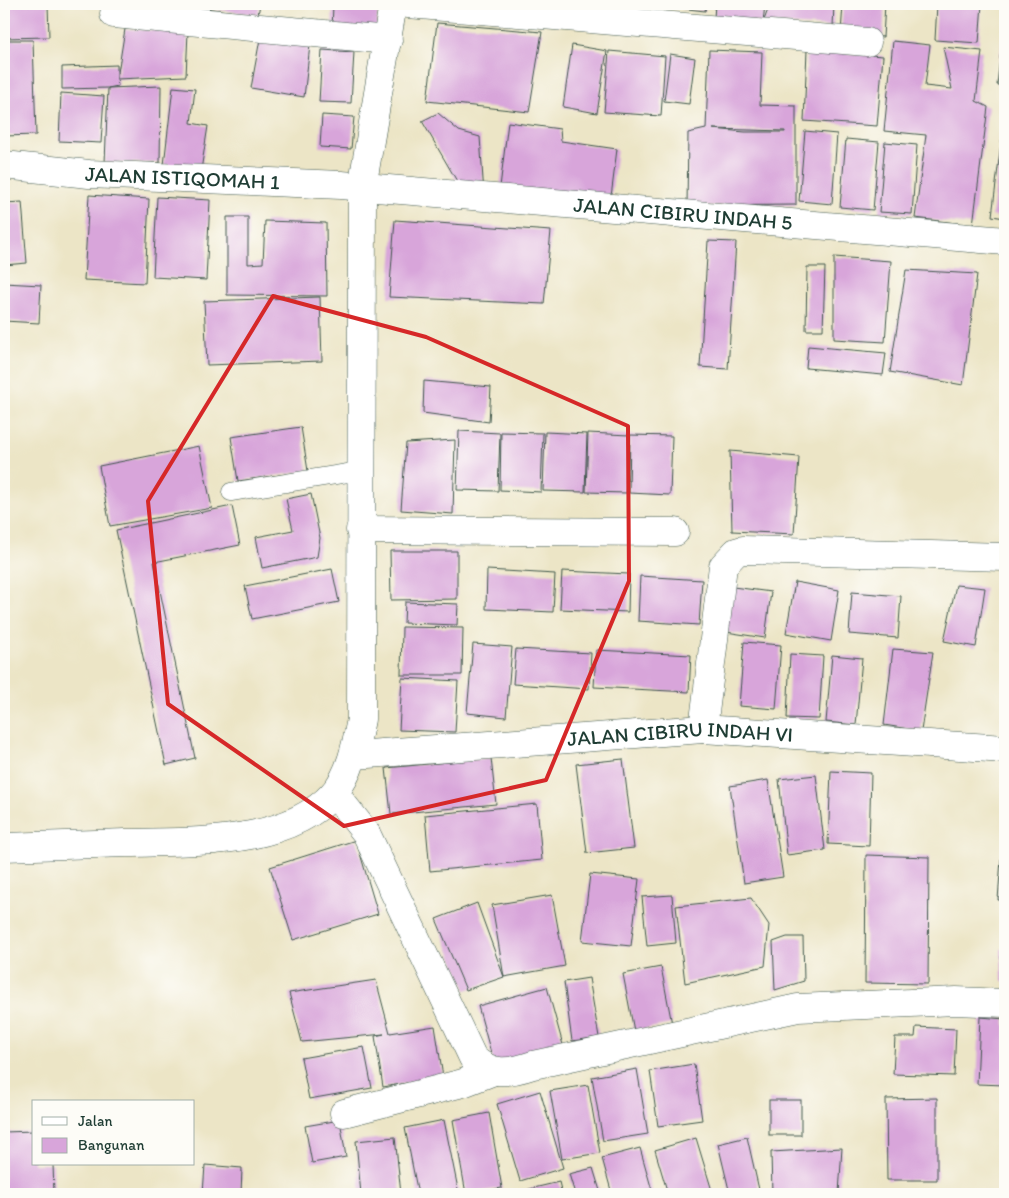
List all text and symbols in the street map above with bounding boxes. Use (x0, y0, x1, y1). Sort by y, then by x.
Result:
street label: JALAN ISTIQOMAH 1 (84, 161, 281, 194)
street label: JALAN CIBIRU INDAH 5 (573, 192, 794, 235)
street label: JALAN CIBIRU INDAH VI (566, 716, 794, 751)
legend (32, 1100, 195, 1166)
text: Jalan (78, 1112, 112, 1130)
text: Bangunan (78, 1136, 145, 1154)

